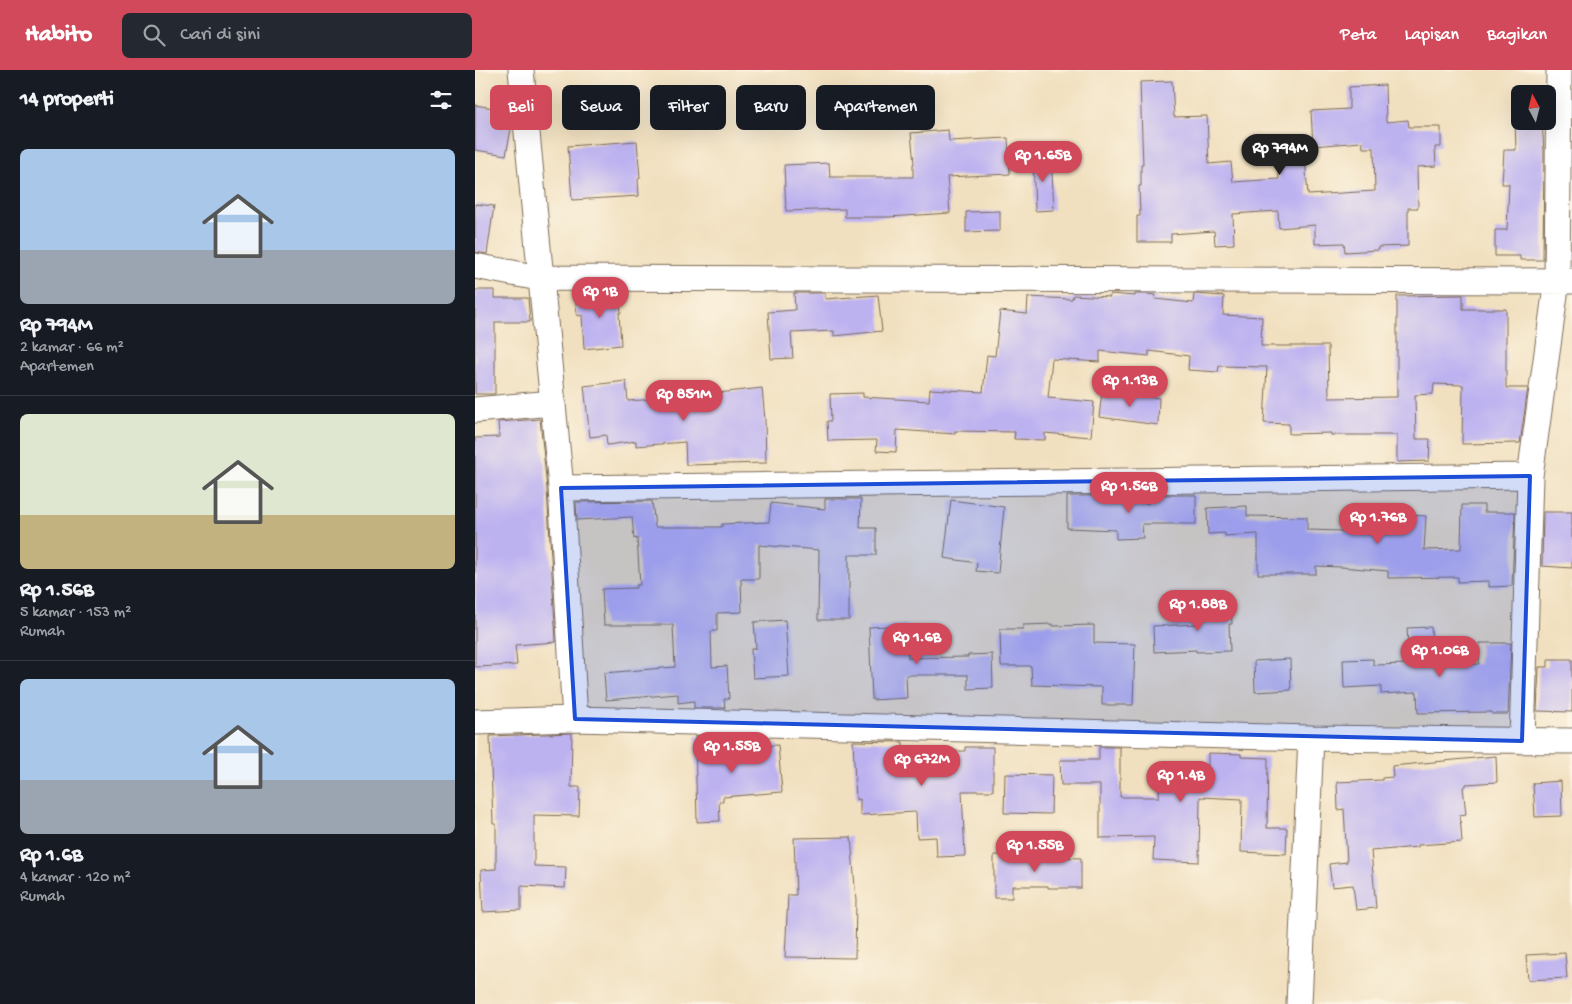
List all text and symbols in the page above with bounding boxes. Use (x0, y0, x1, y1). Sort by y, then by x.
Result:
search box (122, 13, 472, 58)
text: Habito (25, 21, 92, 50)
icon: search (140, 21, 168, 49)
text: Cari di sini (180, 24, 260, 47)
text: Peta (1340, 25, 1377, 46)
text: Lapisan (1405, 25, 1459, 46)
text: Bagikan (1487, 25, 1547, 46)
chip: Beli (490, 85, 552, 130)
chip: Sewa (562, 85, 640, 130)
chip: Filter (650, 85, 726, 130)
chip: Baru (736, 85, 806, 130)
chip: Apartemen (816, 85, 935, 130)
north arrow (1511, 85, 1556, 130)
map controls (1511, 85, 1556, 130)
icon: filters (427, 86, 455, 114)
text: 14 properti (20, 88, 114, 113)
pin: Rp 794M (1234, 134, 1326, 176)
pin: Rp 1.65B (991, 140, 1095, 183)
text: Rp 794M (1252, 140, 1308, 159)
text: Rp 1.65B (1015, 147, 1071, 166)
icon: home (193, 181, 283, 271)
pin: Rp 1B (565, 276, 635, 319)
text: Rp 1B (583, 283, 617, 302)
text: Rp 794M (20, 314, 92, 339)
text: 2 kamar · 66 m² (20, 339, 124, 358)
text: Apartemen (20, 358, 94, 377)
pin: Rp 1.13B (1078, 366, 1182, 408)
text: Rp 1.13B (1103, 372, 1157, 391)
pin: Rp 851M (638, 380, 730, 422)
text: Rp 851M (657, 386, 711, 405)
icon: home (193, 447, 283, 537)
pin: Rp 1.56B (1077, 472, 1181, 514)
text: Rp 1.56B (1101, 478, 1157, 497)
pin: Rp 1.76B (1326, 502, 1430, 545)
text: Rp 1.76B (1350, 509, 1406, 528)
text: Rp 1.56B (20, 579, 94, 604)
pin: Rp 1.88B (1146, 590, 1250, 632)
text: Rp 1.88B (1169, 596, 1227, 615)
text: 5 kamar · 153 m² (20, 604, 131, 623)
pin: Rp 1.6B (871, 622, 963, 665)
text: Rumah (20, 623, 65, 642)
text: Rp 1.6B (893, 629, 941, 648)
pin: Rp 1.06B (1388, 636, 1492, 678)
text: Rp 1.06B (1412, 642, 1468, 661)
icon: home (193, 712, 283, 802)
pin: Rp 1.55B (680, 732, 784, 774)
text: Rp 1.55B (704, 738, 760, 757)
pin: Rp 672M (876, 744, 968, 787)
text: Rp 672M (894, 751, 950, 770)
pin: Rp 1.4B (1135, 760, 1227, 803)
text: Rp 1.4B (1157, 767, 1205, 786)
pin: Rp 1.55B (983, 830, 1087, 873)
text: Rp 1.55B (1007, 837, 1063, 856)
text: Rp 1.6B (20, 844, 83, 869)
text: 4 kamar · 120 m² (20, 869, 131, 888)
text: Rumah (20, 888, 65, 907)

